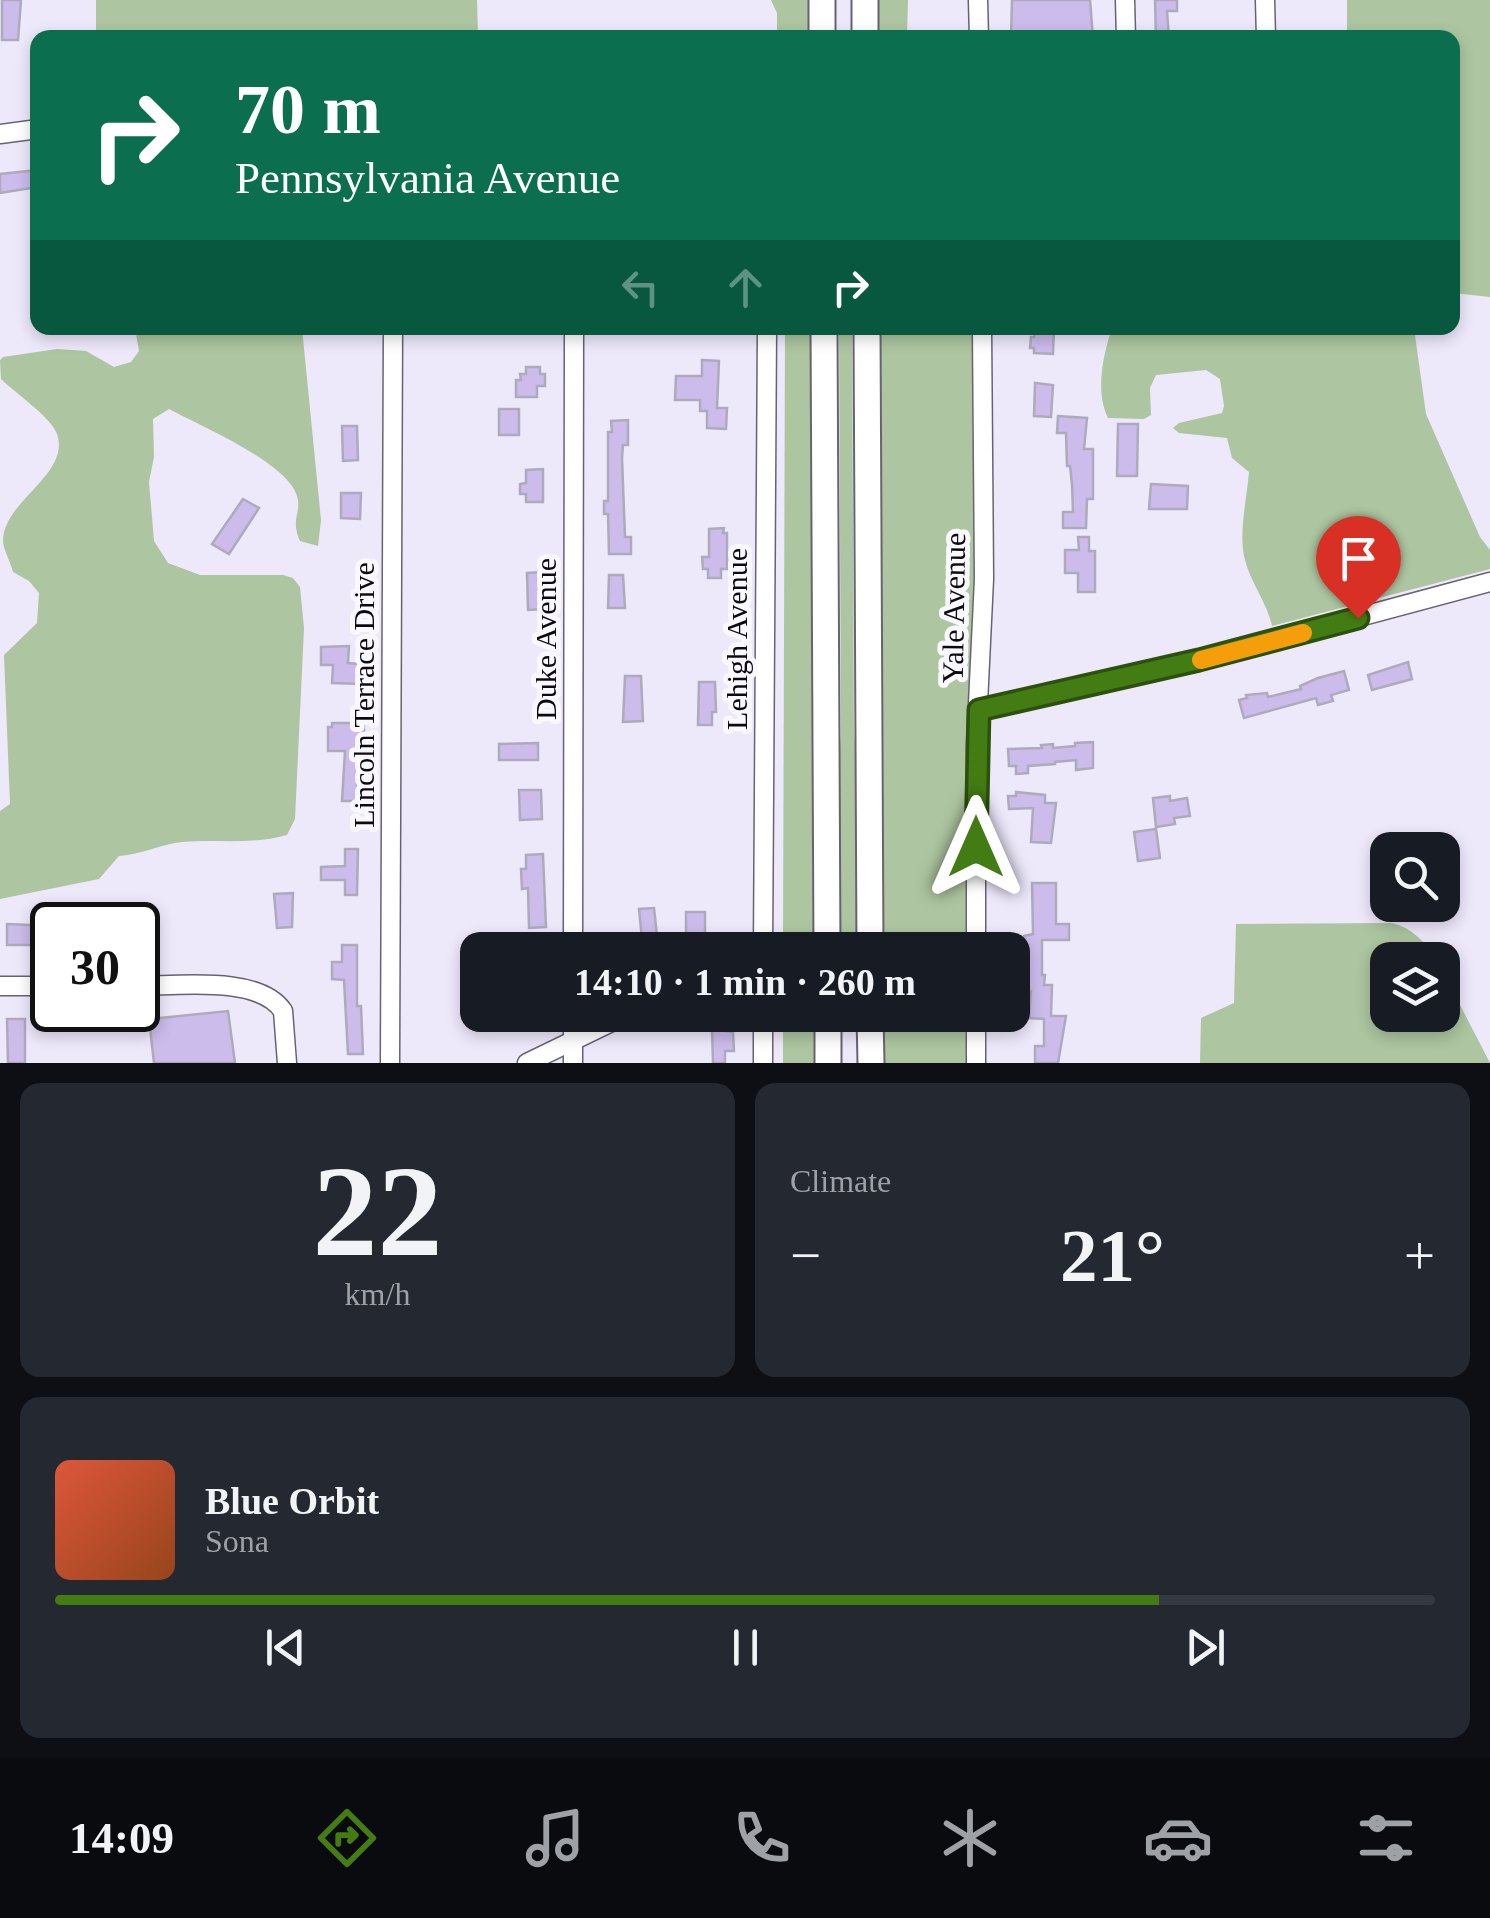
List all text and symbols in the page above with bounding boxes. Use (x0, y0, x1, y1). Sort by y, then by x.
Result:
icon: right (70, 70, 200, 200)
text: 70 m (235, 71, 381, 148)
text: Pennsylvania Avenue (235, 153, 620, 203)
icon: left (613, 260, 668, 315)
icon: ahead (718, 260, 773, 315)
icon: right (823, 260, 878, 315)
pin (1316, 516, 1401, 619)
icon: arrive (1331, 531, 1386, 586)
street label: Yale Avenue (936, 532, 971, 684)
street label: Lehigh Avenue (720, 548, 753, 730)
street label: Duke Avenue (529, 558, 562, 720)
street label: Lincoln Terrace Drive (347, 562, 380, 828)
position arrow (924, 795, 1028, 899)
map controls (1370, 832, 1460, 1032)
button: search (1370, 832, 1460, 922)
speed limit sign: 30 (30, 902, 160, 1032)
button: layers (1370, 942, 1460, 1032)
text: 14:10 · 1 min · 260 m (574, 961, 916, 1003)
text: 22 (313, 1139, 443, 1283)
text: Climate (790, 1163, 891, 1199)
text: 21° (1060, 1214, 1165, 1297)
text: − (790, 1225, 821, 1286)
text: + (1404, 1225, 1435, 1286)
text: km/h (345, 1276, 410, 1312)
text: Blue Orbit (205, 1480, 379, 1522)
text: Sona (205, 1523, 269, 1559)
icon: previous (258, 1620, 313, 1675)
icon: pause (718, 1620, 773, 1675)
icon: next (1178, 1620, 1233, 1675)
icon: directions (312, 1803, 382, 1873)
icon: music (520, 1803, 590, 1873)
icon: phone (727, 1803, 797, 1873)
icon: climate (935, 1803, 1005, 1873)
icon: car (1143, 1803, 1213, 1873)
icon: filters (1351, 1803, 1421, 1873)
text: 14:09 (69, 1813, 174, 1863)

